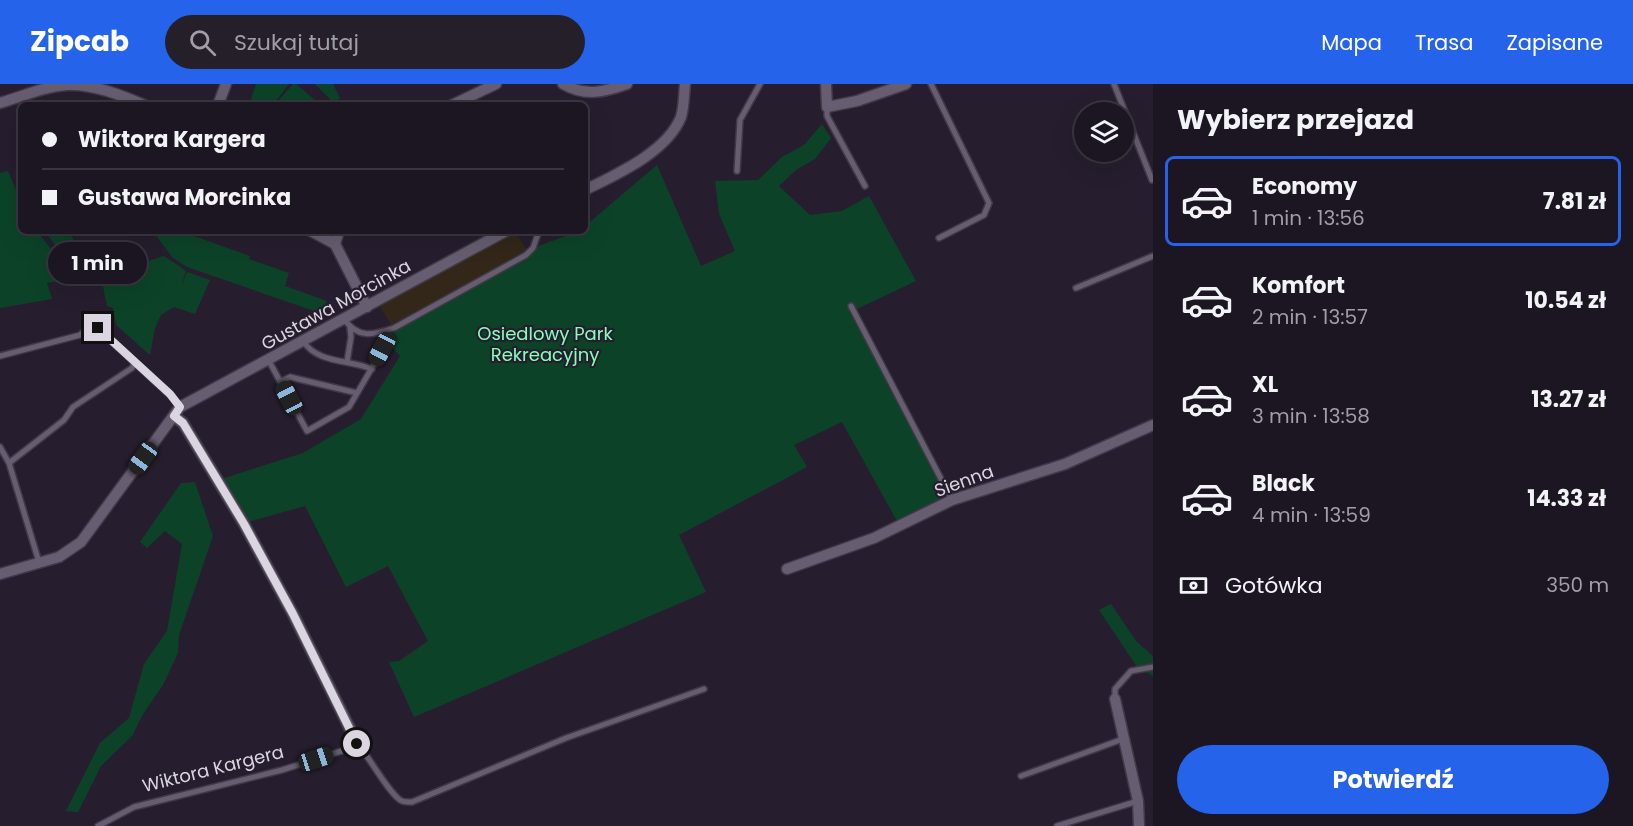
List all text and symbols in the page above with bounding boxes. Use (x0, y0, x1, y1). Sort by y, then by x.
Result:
search box (165, 15, 585, 69)
text: Zipcab (30, 22, 129, 61)
icon: search (186, 26, 219, 59)
text: Szukaj tutaj (234, 27, 359, 58)
text: Mapa (1321, 28, 1382, 57)
text: Trasa (1415, 28, 1473, 57)
text: Zapisane (1506, 28, 1603, 57)
text: Wybierz przejazd (1177, 101, 1414, 138)
map controls (1074, 102, 1134, 162)
button: layers (1074, 102, 1134, 162)
text: Wiktora Kargera (78, 124, 266, 155)
text: Economy (1252, 171, 1357, 202)
icon: car (1180, 174, 1234, 228)
text: Gustawa Morcinka (78, 182, 291, 213)
text: 7.81 zł (1543, 186, 1606, 217)
text: 1 min · 13:56 (1252, 204, 1365, 232)
callout: 1 min (48, 241, 148, 283)
text: 1 min (71, 249, 124, 277)
street label: Gustawa Morcinka (256, 253, 415, 356)
text: Komfort (1252, 270, 1345, 301)
icon: car (1180, 273, 1234, 327)
text: 10.54 zł (1525, 285, 1606, 316)
text: 2 min · 13:57 (1252, 303, 1368, 331)
route end (84, 314, 111, 341)
park label: Osiedlowy Park Rekreacyjny (477, 321, 613, 367)
car (366, 329, 398, 369)
text: XL (1252, 369, 1278, 400)
icon: car (1180, 372, 1234, 426)
car (273, 378, 305, 418)
text: 13.27 zł (1531, 384, 1606, 415)
text: 3 min · 13:58 (1252, 402, 1370, 430)
car (125, 438, 161, 478)
street label: Sienna (931, 458, 997, 503)
text: Black (1252, 468, 1315, 499)
icon: car (1180, 471, 1234, 525)
text: 14.33 zł (1527, 483, 1606, 514)
text: 4 min · 13:59 (1252, 501, 1371, 529)
icon: cash (1177, 569, 1210, 602)
text: Gotówka (1225, 570, 1323, 601)
text: 350 m (1546, 571, 1609, 599)
route start (343, 730, 370, 757)
street label: Wiktora Kargera (140, 739, 286, 798)
car (296, 745, 336, 773)
button: Potwierdź (1177, 745, 1609, 814)

